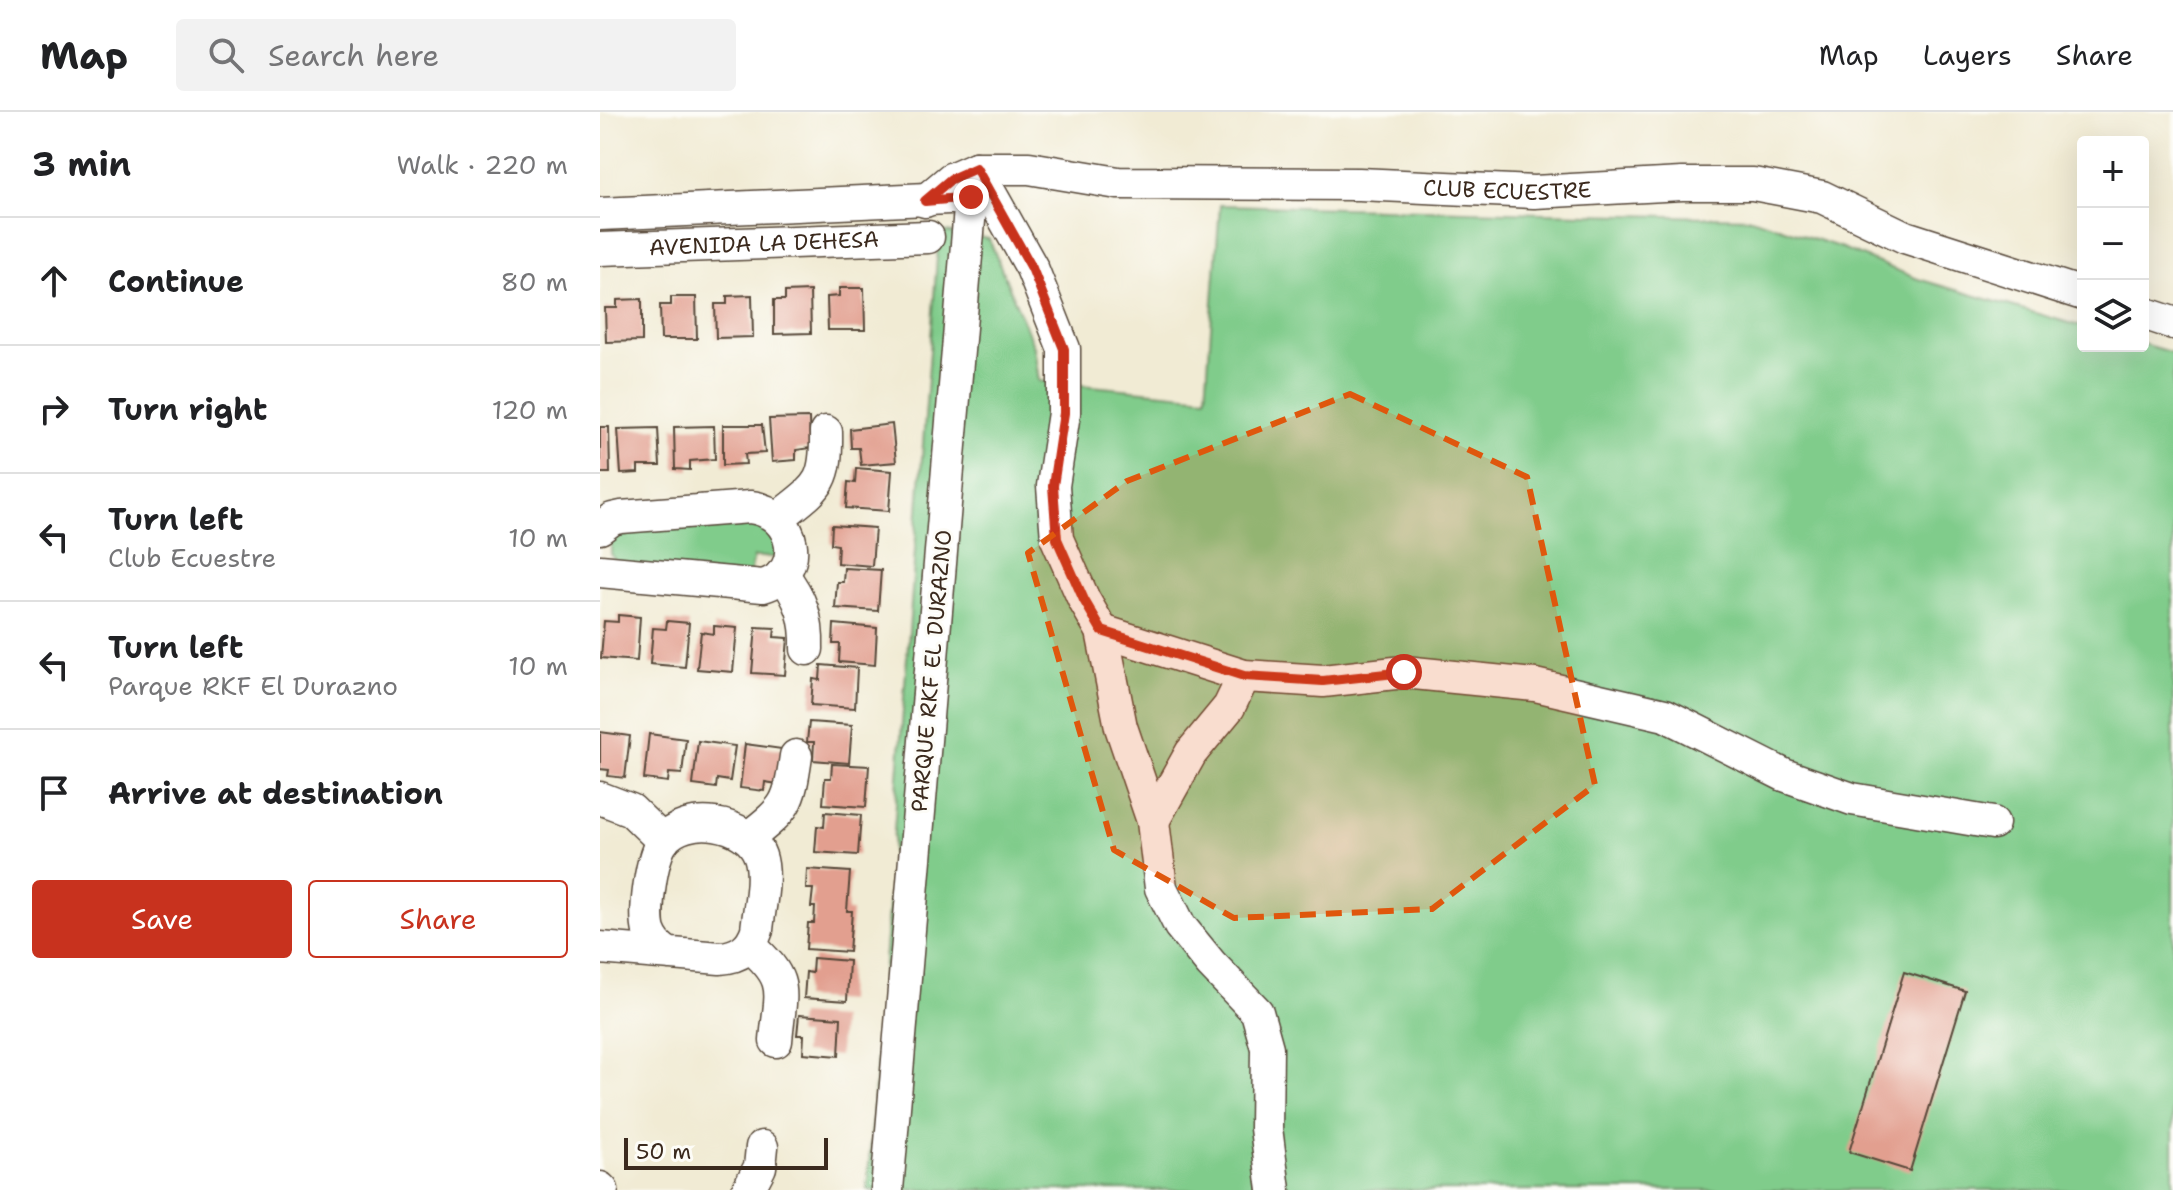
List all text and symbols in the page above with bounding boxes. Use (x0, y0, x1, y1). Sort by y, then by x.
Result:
search box (176, 19, 736, 91)
text: Map (40, 30, 128, 81)
icon: search (204, 33, 248, 77)
text: Search here (268, 35, 439, 76)
text: Map (1819, 36, 1879, 74)
text: Layers (1923, 36, 2012, 74)
text: Share (2056, 36, 2133, 74)
map controls (2077, 136, 2149, 352)
button: + (2077, 136, 2149, 208)
text: 3 min (32, 141, 131, 187)
text: Walk · 220 m (396, 147, 568, 182)
street label: CLUB ECUESTRE (1422, 173, 1592, 207)
route end (953, 179, 989, 215)
button: − (2077, 208, 2149, 280)
street label: AVENIDA LA DEHESA (648, 225, 879, 262)
icon: ahead (32, 259, 76, 303)
text: Continue (108, 261, 244, 302)
text: 80 m (501, 264, 568, 299)
button: layers (2077, 280, 2149, 352)
icon: right (32, 387, 76, 431)
text: Turn right (108, 389, 267, 430)
text: 120 m (492, 392, 568, 427)
text: Turn left (108, 499, 243, 540)
icon: left (32, 515, 76, 559)
text: 10 m (508, 520, 568, 555)
street label: PARQUE RKF EL DURAZNO (905, 529, 958, 813)
text: Club Ecuestre (108, 540, 276, 575)
text: Turn left (108, 627, 243, 668)
icon: left (32, 643, 76, 687)
text: 10 m (508, 648, 568, 683)
route start (1386, 654, 1422, 690)
text: Parque RKF El Durazno (108, 668, 398, 703)
icon: arrive (32, 771, 76, 815)
text: Arrive at destination (108, 773, 443, 814)
button: Save (32, 880, 292, 958)
button: Share (308, 880, 568, 958)
scale bar (624, 1134, 828, 1170)
text: 50 m (636, 1137, 691, 1166)

